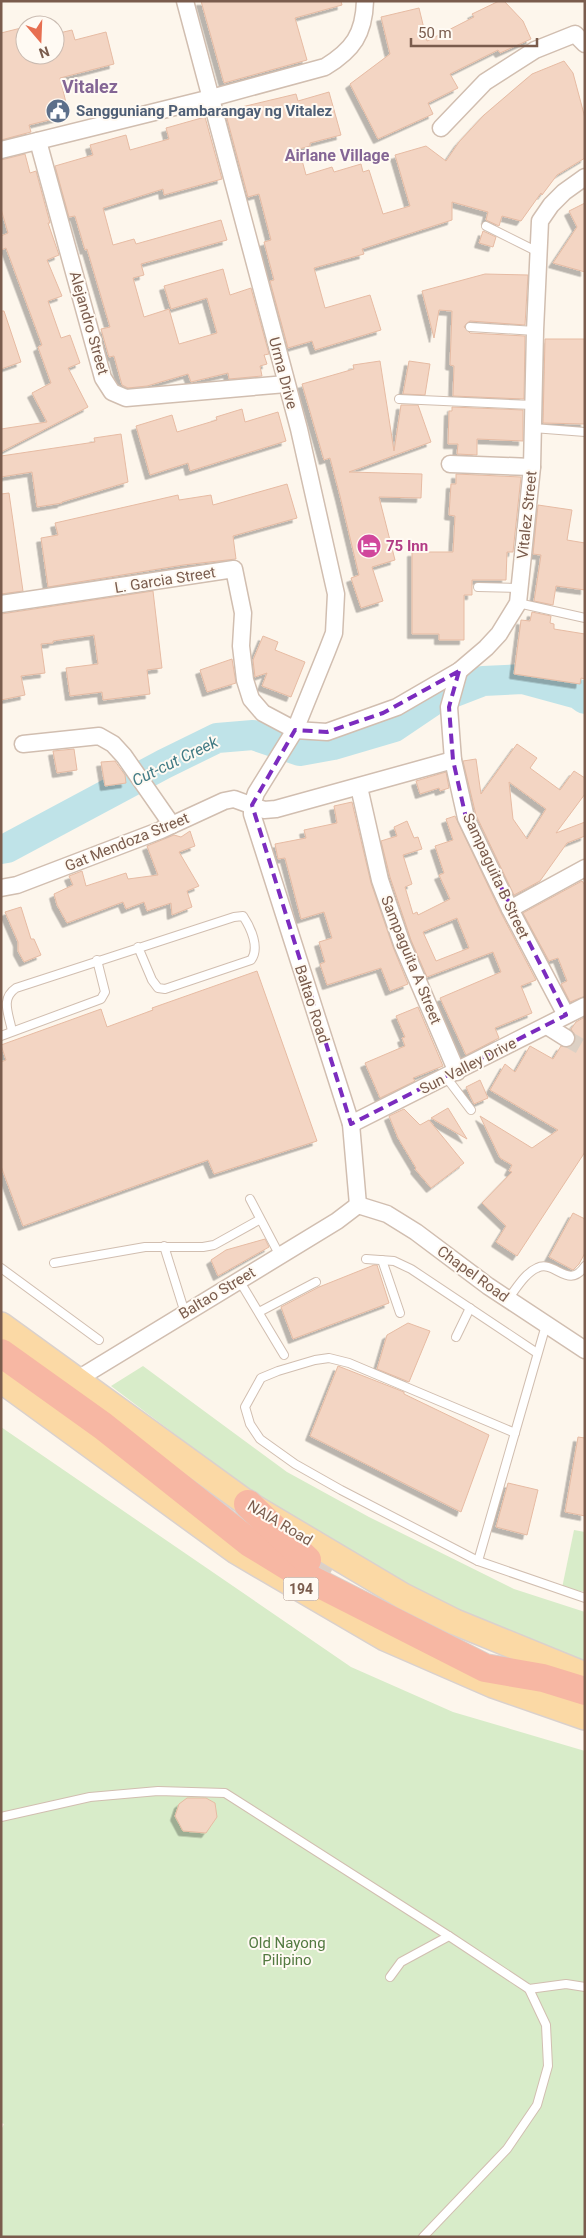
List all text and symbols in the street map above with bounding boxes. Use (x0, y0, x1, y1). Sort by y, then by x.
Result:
north arrow (15, 15, 65, 65)
scale bar (411, 15, 537, 47)
text: 50 m (418, 24, 452, 42)
text: N (37, 43, 52, 61)
district label: Vitalez (62, 76, 118, 97)
public building icon: Sangguniang Pambarangay ng Vitalez (45, 98, 71, 124)
place label: Sangguniang Pambarangay ng Vitalez (76, 102, 332, 120)
district label: Airlane Village (285, 146, 390, 165)
street label: Alejandro Street (66, 269, 112, 377)
street label: Urma Drive (265, 335, 301, 411)
street label: Vitalez Street (513, 470, 541, 560)
hotel icon: 75 Inn (356, 533, 382, 559)
place label: 75 Inn (386, 537, 428, 555)
street label: L. Garcia Street (113, 563, 217, 597)
water label: Cut-cut Creek (129, 732, 222, 790)
street label: Gat Mendoza Street (62, 809, 192, 875)
street label: Sampaguita B Street (459, 810, 533, 942)
street label: Sampaguita A Street (377, 893, 445, 1027)
street label: Baltao Road (291, 963, 333, 1045)
street label: Sun Valley Drive (417, 1034, 519, 1098)
street label: Chapel Road (434, 1242, 512, 1306)
street label: Baltao Street (175, 1263, 259, 1323)
street label: NAIA Road (244, 1497, 316, 1549)
road number: 194 (284, 1578, 318, 1600)
park label: Old Nayong Pilipino (248, 1934, 326, 1969)

